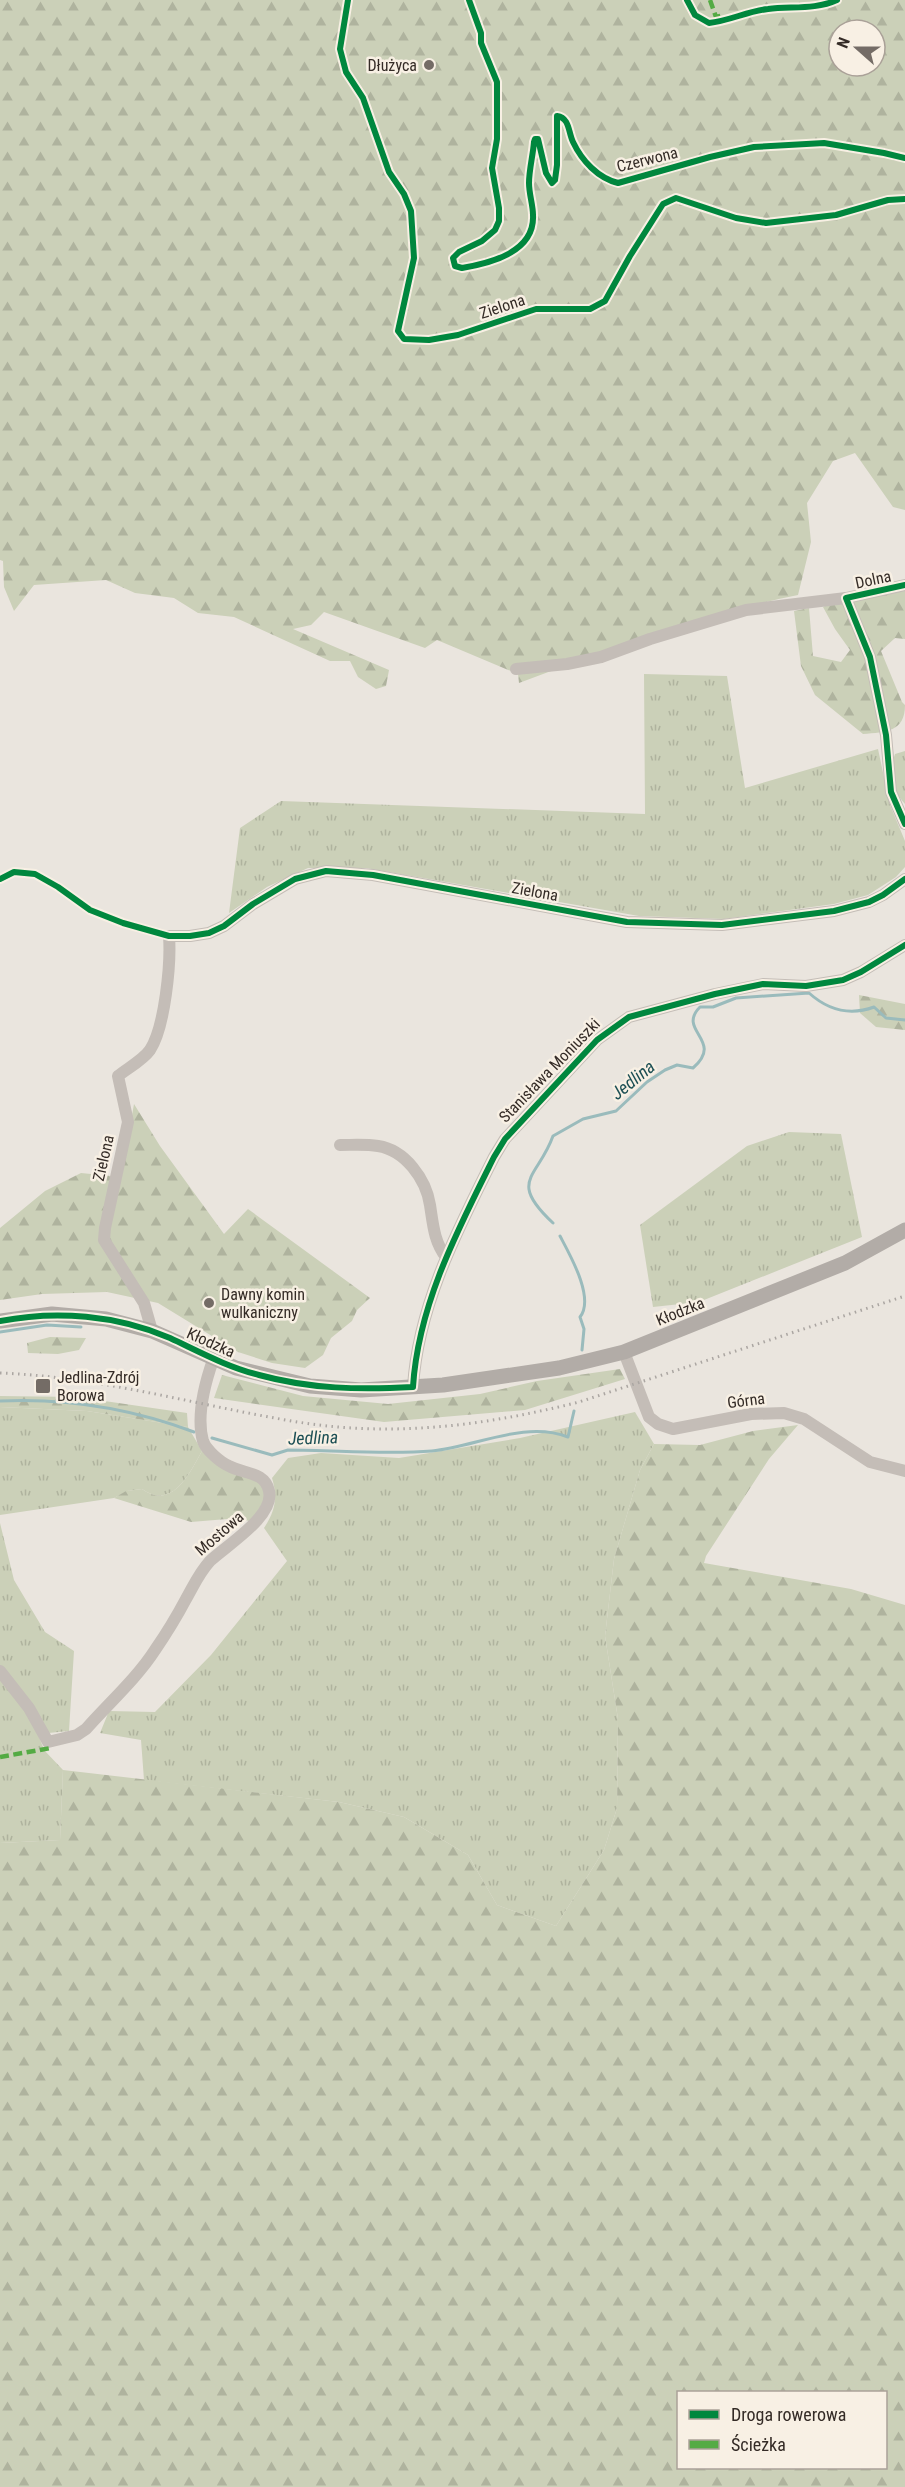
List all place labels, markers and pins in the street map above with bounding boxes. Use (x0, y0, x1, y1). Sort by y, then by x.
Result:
place label: Dłużyca (367, 56, 417, 75)
marker: Dłużyca (422, 58, 436, 72)
place label: Dawny komin wulkaniczny (221, 1285, 305, 1322)
marker: Dawny komin wulkaniczny (202, 1296, 216, 1310)
place label: Jedlina-Zdrój Borowa (57, 1368, 139, 1405)
marker: Jedlina-Zdrój Borowa (34, 1377, 52, 1395)

